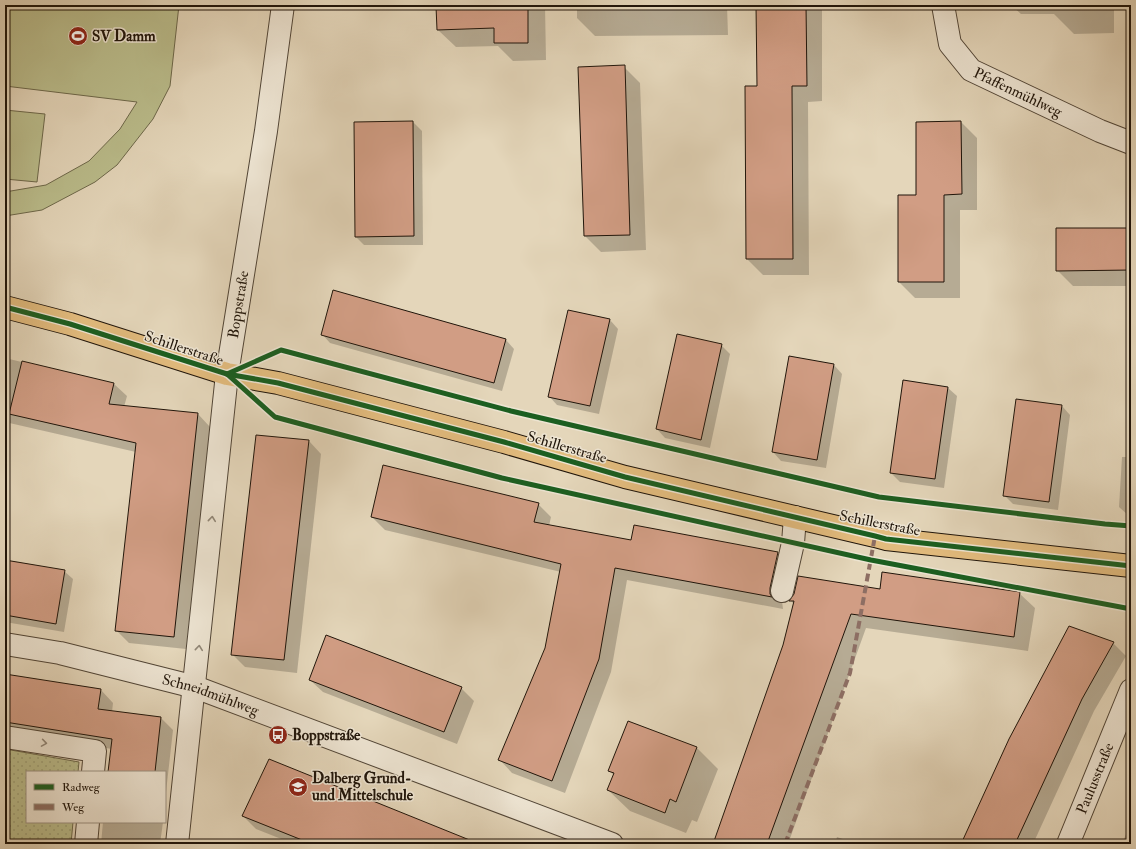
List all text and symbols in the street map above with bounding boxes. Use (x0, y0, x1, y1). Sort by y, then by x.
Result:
sports icon: SV Damm (67, 25, 89, 47)
place label: SV Damm (92, 27, 156, 46)
street label: Pfaffenmühlweg (970, 64, 1066, 122)
street label: Boppstraße (224, 269, 253, 340)
street label: Schillerstraße (142, 327, 226, 370)
street label: Schillerstraße (525, 427, 609, 468)
street label: Schillerstraße (838, 506, 922, 541)
one-way arrow (207, 516, 216, 522)
one-way arrow (194, 645, 203, 651)
street label: Schneidmühlweg (160, 670, 262, 720)
bus stop icon: Boppstraße (267, 724, 289, 746)
place label: Boppstraße (292, 726, 361, 746)
one-way arrow (40, 738, 47, 747)
street label: Paulusstraße (1072, 740, 1118, 817)
place label: Dalberg Grund- und Mittelschule (311, 769, 414, 805)
legend (26, 771, 166, 823)
school or university icon: Dalberg Grund- und Mittelschule (287, 776, 309, 798)
text: Radweg (62, 780, 101, 795)
text: Weg (61, 800, 85, 815)

